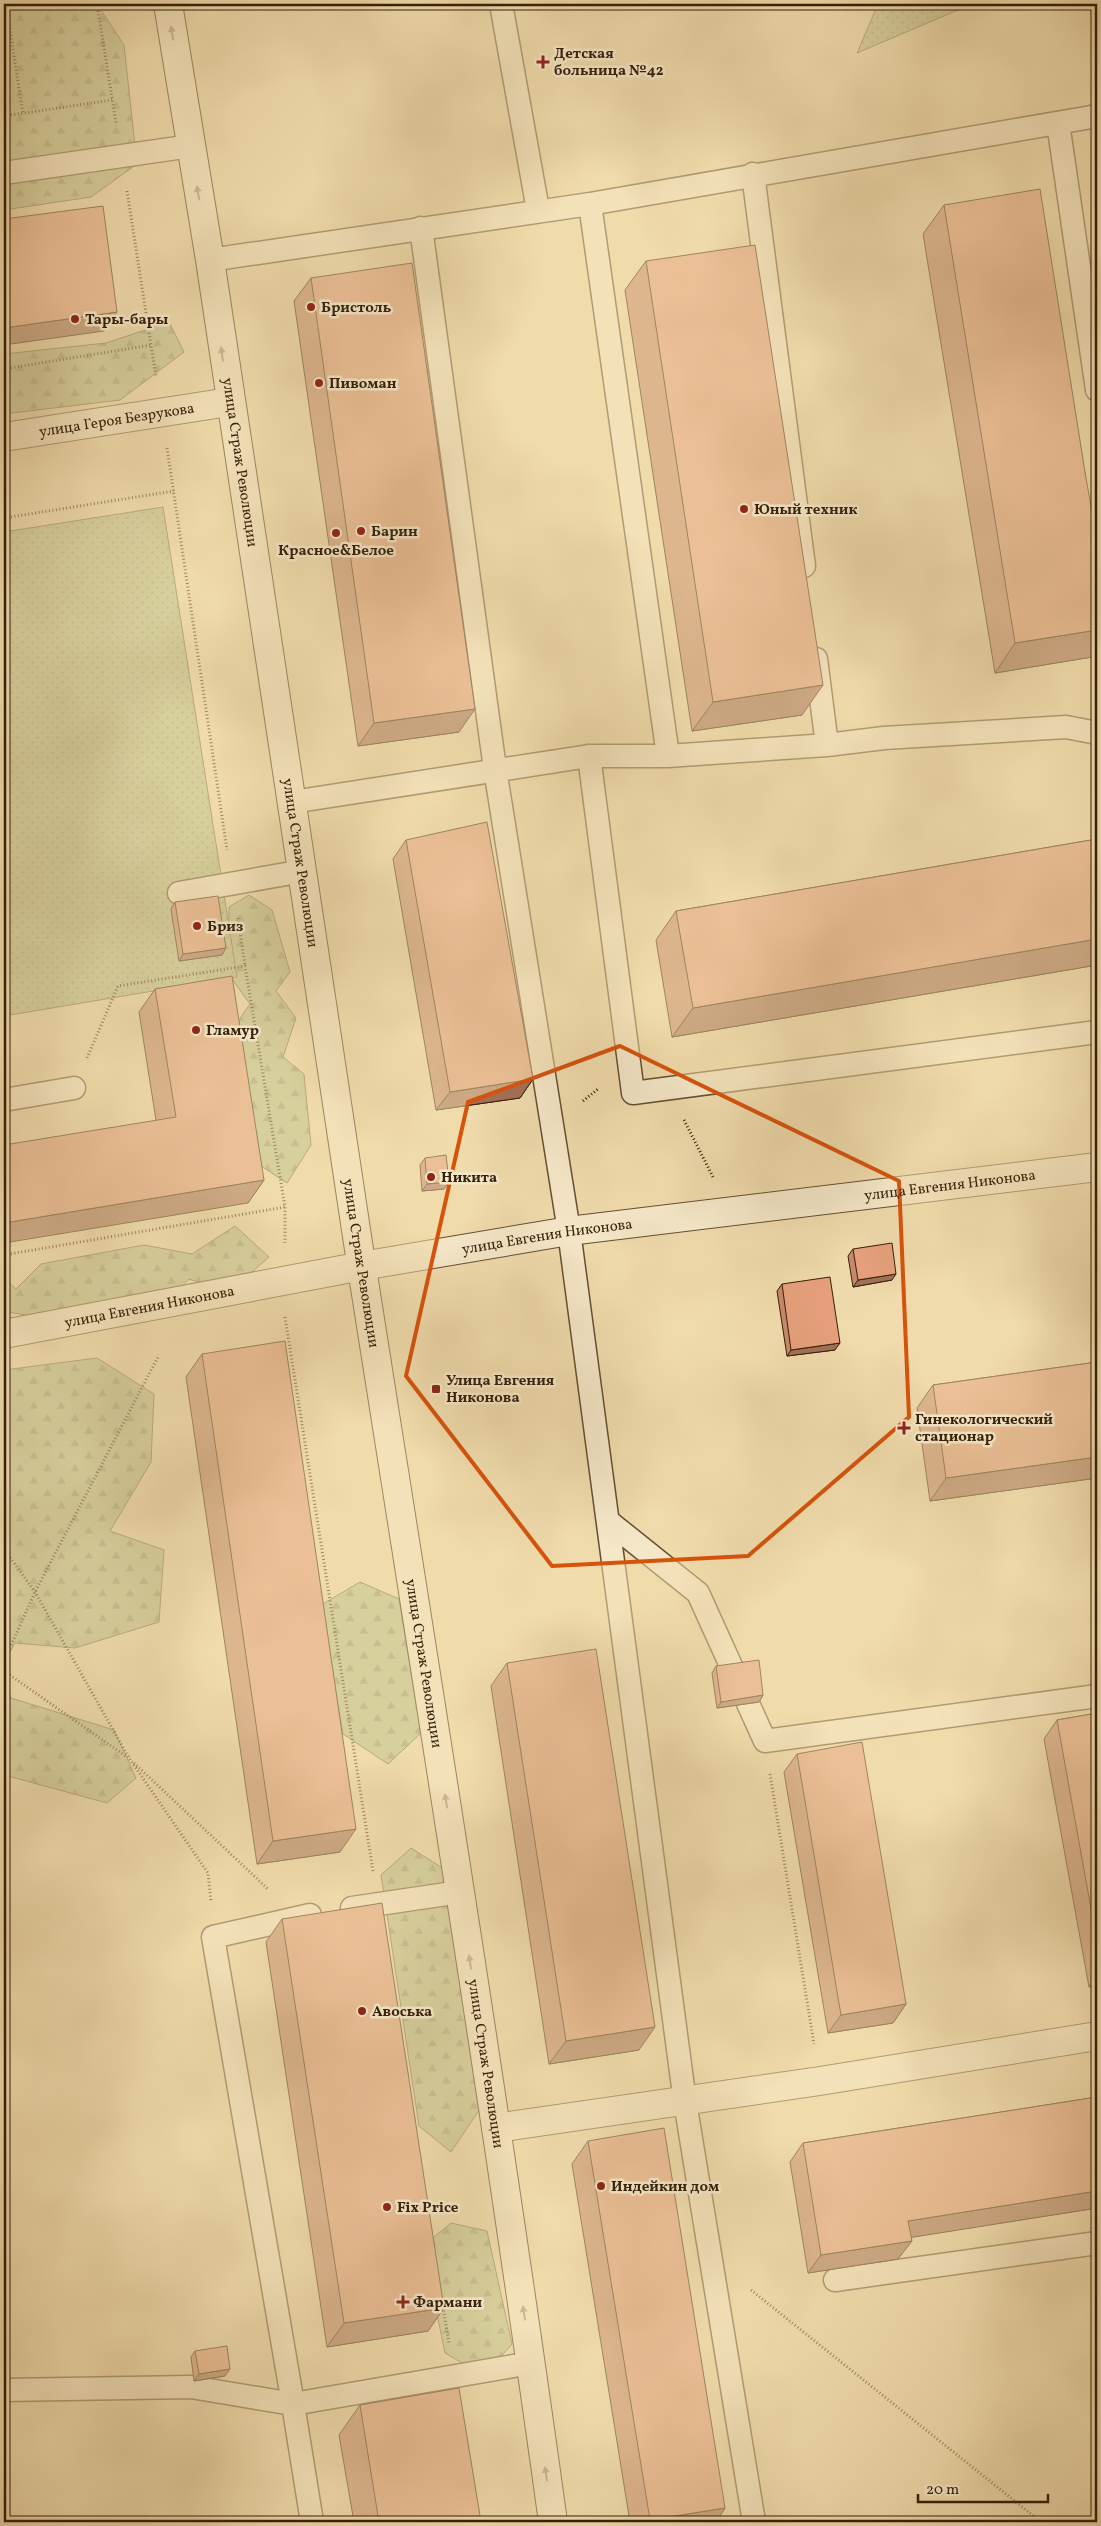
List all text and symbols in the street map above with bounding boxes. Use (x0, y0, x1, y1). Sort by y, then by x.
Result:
one-way arrow (168, 24, 176, 40)
place label: Детская больница №42 (554, 44, 664, 82)
marker: Детская больница №42 (536, 55, 550, 69)
one-way arrow (194, 185, 202, 201)
place label: Бристоль (321, 298, 392, 319)
marker: Бристоль (305, 301, 317, 313)
place label: Тары-бары (85, 310, 169, 331)
marker: Тары-бары (69, 313, 81, 325)
one-way arrow (218, 345, 226, 361)
place label: Пивоман (329, 374, 397, 395)
street label: улица Страж Революции (216, 377, 262, 549)
marker: Пивоман (313, 377, 325, 389)
street label: улица Героя Безрукова (38, 399, 196, 443)
place label: Юный техник (754, 500, 857, 521)
marker: Юный техник (738, 503, 750, 515)
place label: Барин (371, 522, 418, 543)
marker: Барин (355, 525, 367, 537)
marker: Красное&Белое (330, 527, 342, 539)
place label: Красное&Белое (278, 541, 394, 562)
street label: улица Страж Революции (276, 777, 322, 949)
place label: Бриз (207, 917, 243, 938)
marker: Бриз (191, 920, 203, 932)
place label: Гламур (206, 1021, 259, 1042)
marker: Гламур (190, 1024, 202, 1036)
street label: улица Евгения Никонова (863, 1166, 1037, 1207)
place label: Никита (441, 1168, 497, 1189)
marker: Никита (425, 1171, 437, 1183)
street label: улица Страж Революции (336, 1177, 383, 1349)
street label: улица Евгения Никонова (460, 1214, 634, 1261)
street label: улица Евгения Никонова (63, 1281, 236, 1334)
place label: Улица Евгения Никонова (446, 1371, 555, 1409)
marker: Улица Евгения Никонова (430, 1383, 442, 1395)
place label: Гинекологический стационар (915, 1410, 1053, 1448)
marker: Гинекологический стационар (897, 1421, 911, 1435)
street label: улица Страж Революции (399, 1578, 446, 1750)
one-way arrow (441, 1793, 449, 1809)
one-way arrow (466, 1954, 474, 1970)
street label: улица Страж Революции (462, 1978, 508, 2150)
place label: Авоська (372, 2002, 432, 2023)
marker: Авоська (356, 2005, 368, 2017)
place label: Индейкин дом (611, 2177, 719, 2198)
marker: Индейкин дом (595, 2180, 607, 2192)
place label: Fix Price (397, 2198, 459, 2219)
marker: Fix Price (381, 2201, 393, 2213)
place label: Фармани (413, 2293, 482, 2314)
marker: Фармани (397, 2296, 409, 2308)
one-way arrow (519, 2305, 527, 2321)
one-way arrow (542, 2466, 550, 2482)
scale bar (918, 2471, 1048, 2503)
text: 20 m (926, 2480, 959, 2501)

